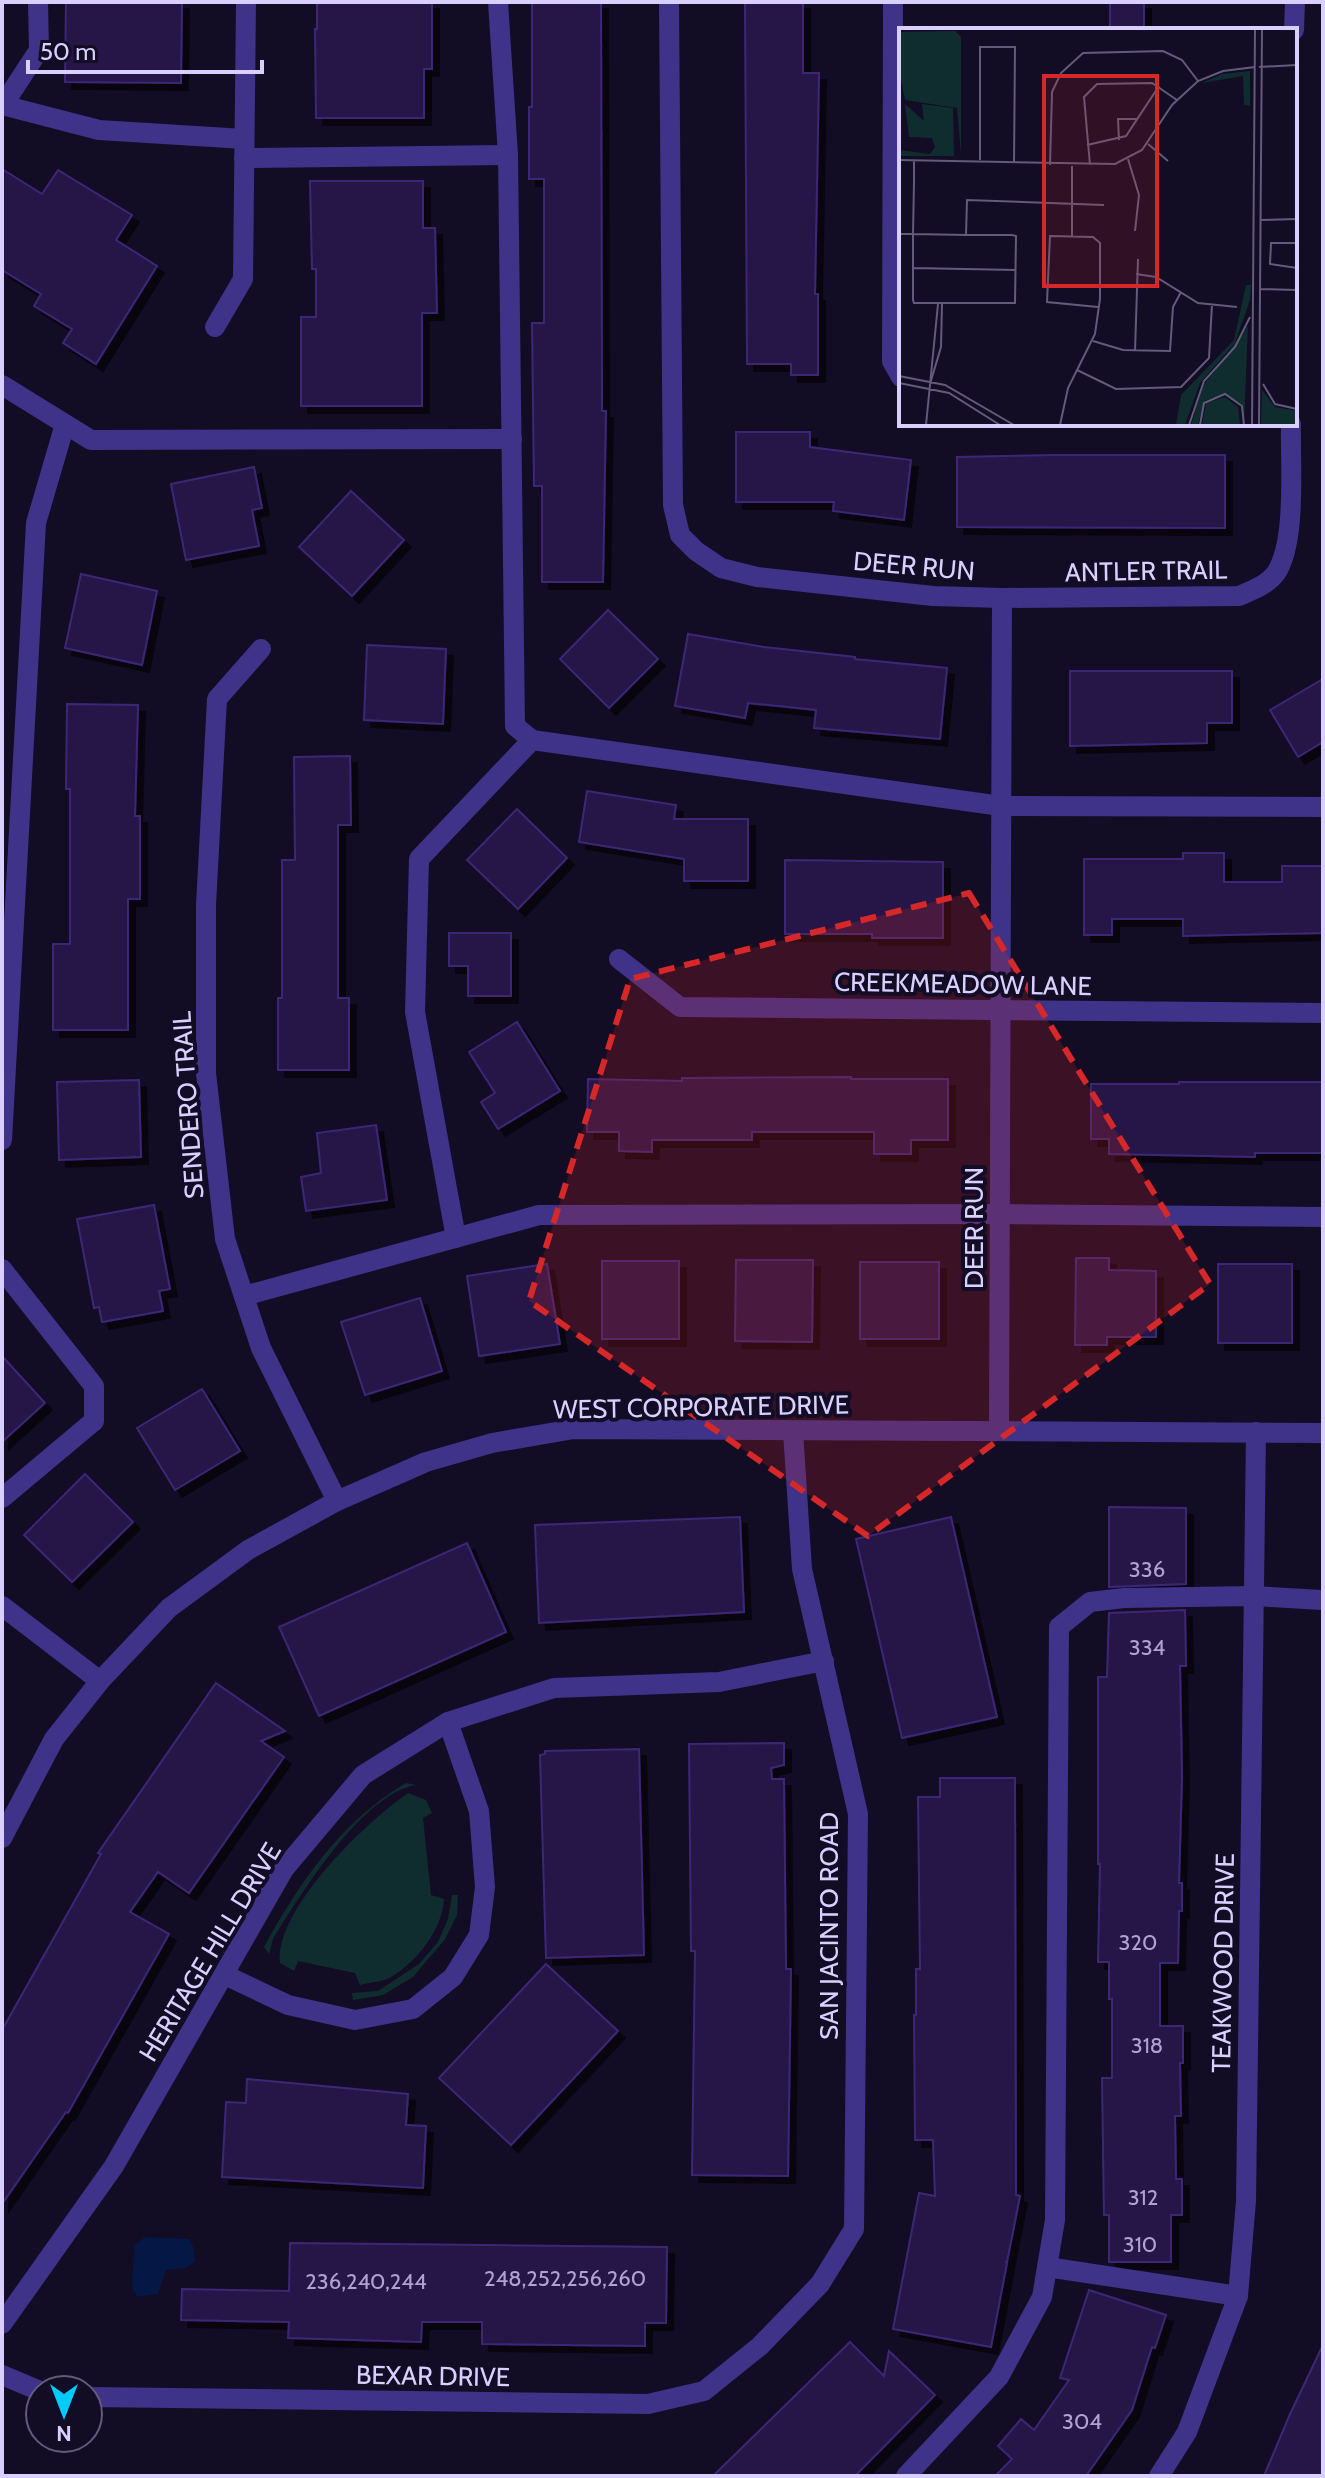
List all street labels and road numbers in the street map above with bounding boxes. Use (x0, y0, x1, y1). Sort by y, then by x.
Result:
street label: DEER RUN (852, 545, 976, 587)
street label: ANTLER TRAIL (1065, 554, 1227, 588)
street label: CREEKMEADOW LANE (834, 966, 1092, 1002)
street label: SENDERO TRAIL (165, 1010, 211, 1200)
street label: DEER RUN (958, 1167, 990, 1289)
street label: WEST CORPORATE DRIVE (553, 1388, 849, 1426)
street label: SAN JACINTO ROAD (813, 1812, 845, 2040)
street label: HERITAGE HILL DRIVE (132, 1837, 288, 2067)
street label: TEAKWOOD DRIVE (1205, 1853, 1241, 2073)
street label: BEXAR DRIVE (356, 2359, 510, 2393)

